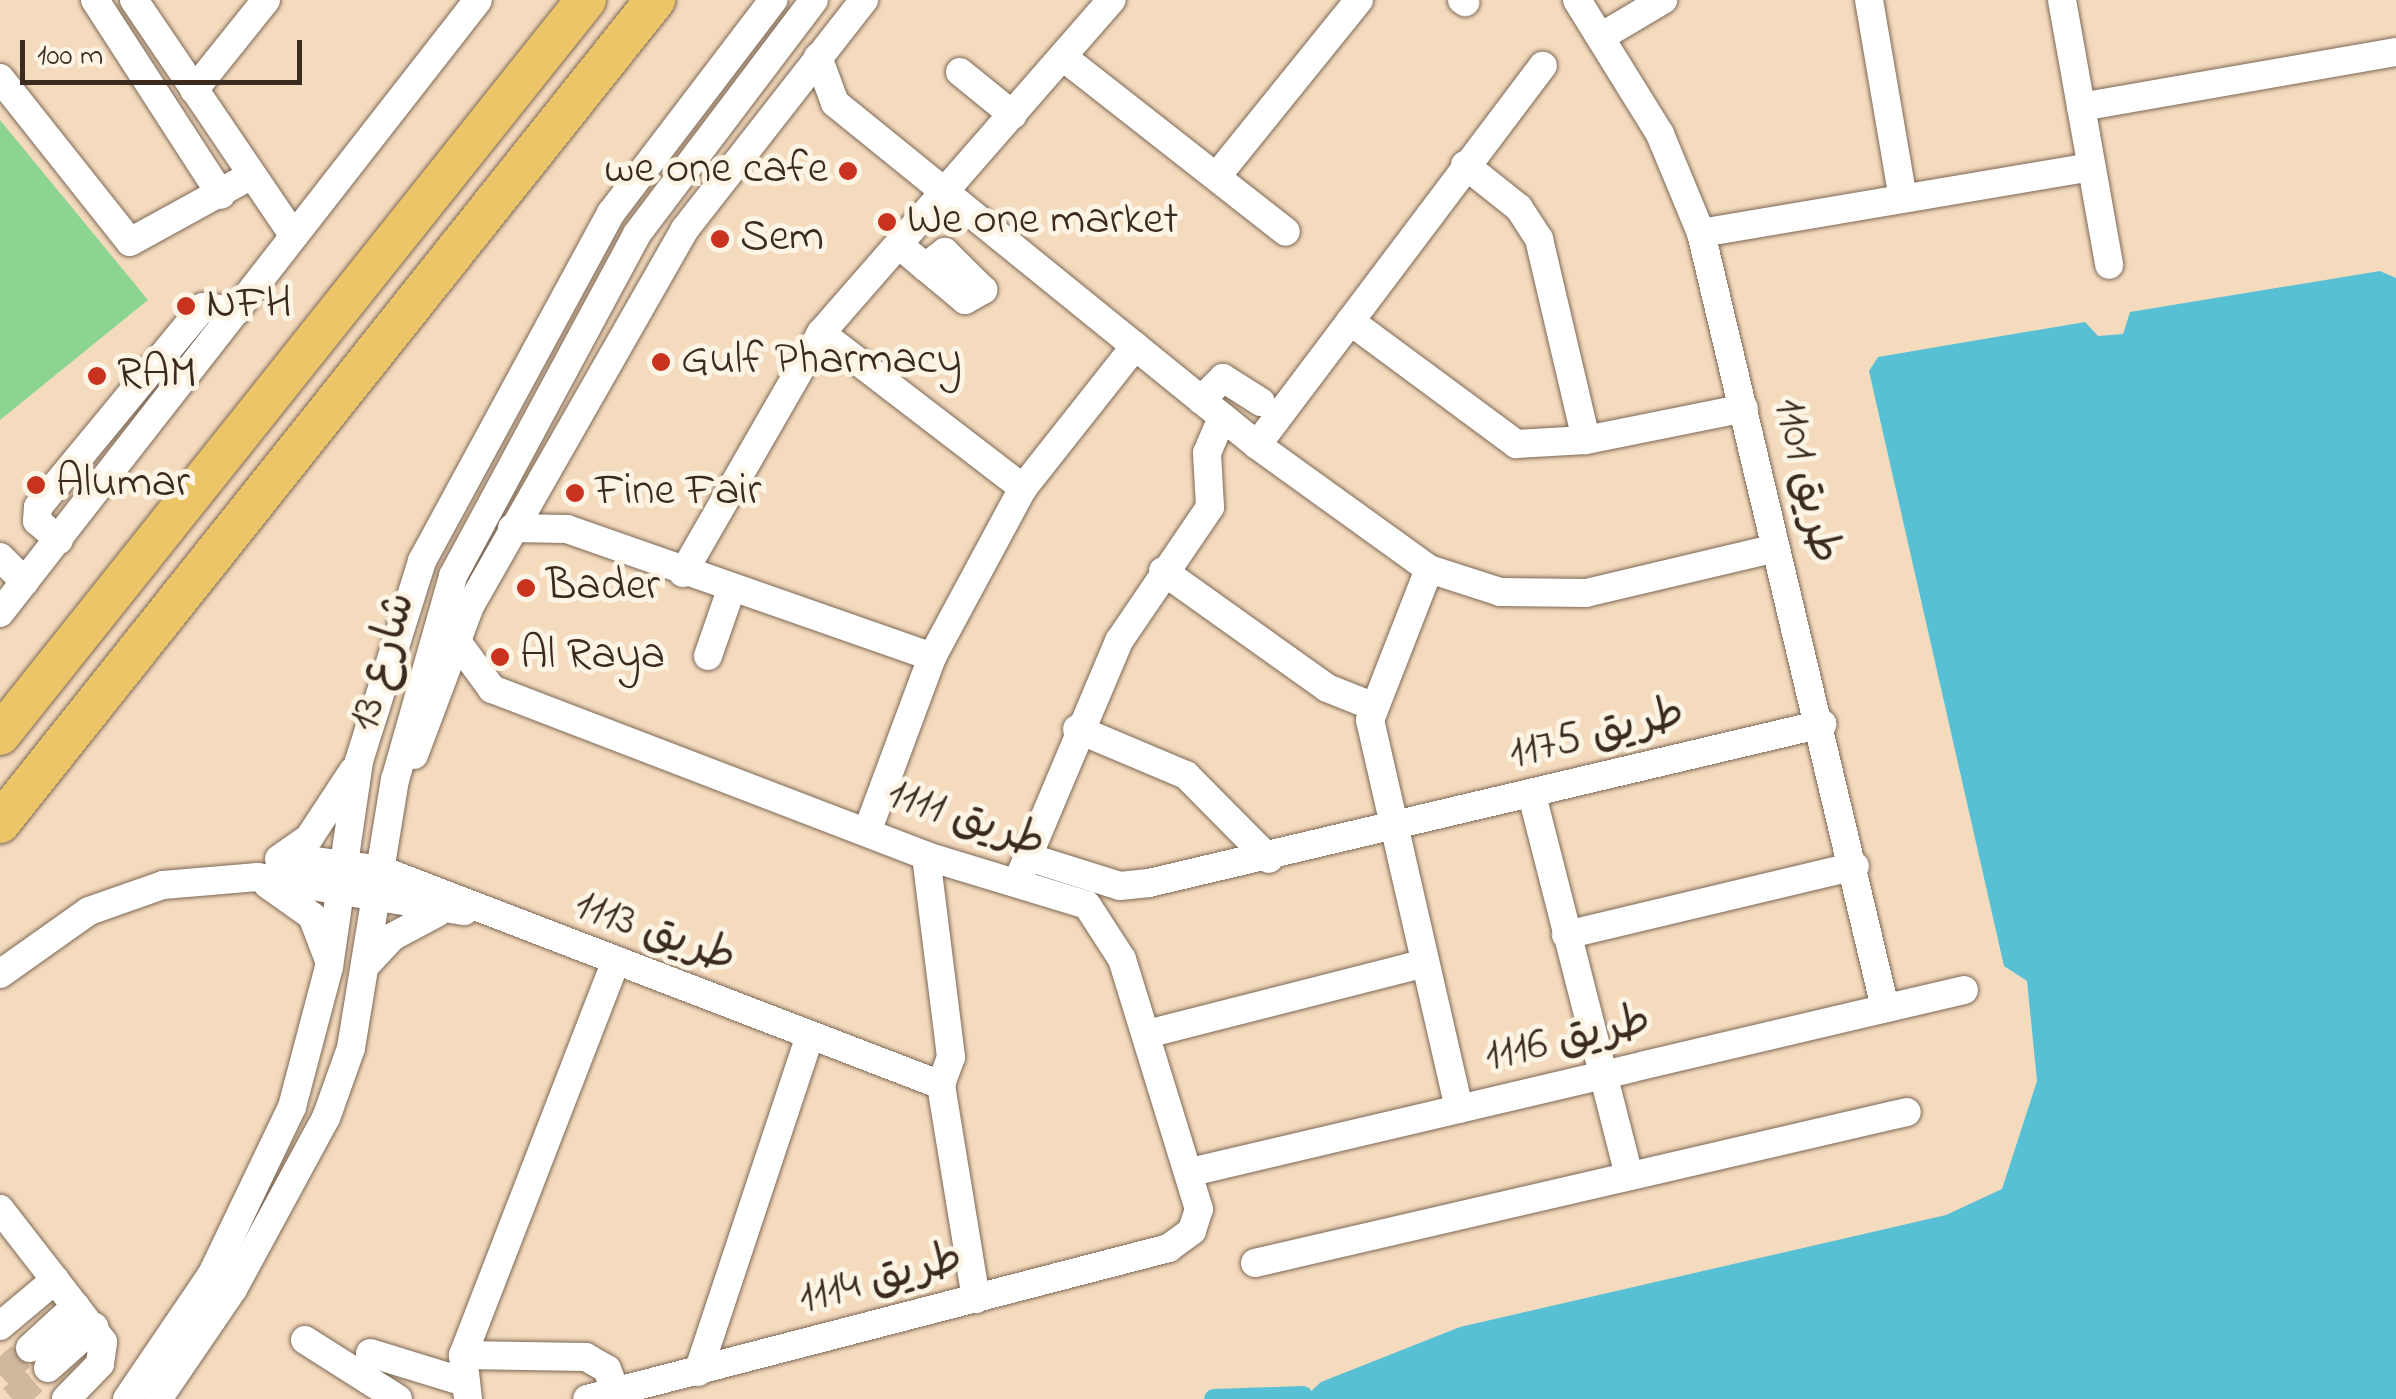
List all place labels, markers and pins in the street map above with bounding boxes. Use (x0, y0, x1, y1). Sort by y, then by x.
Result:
place label: we one cafe (605, 144, 828, 198)
marker: we one cafe (837, 160, 859, 182)
place label: We one market (907, 195, 1178, 249)
marker: We one market (876, 211, 898, 233)
place label: Sem (740, 212, 824, 266)
marker: Sem (709, 228, 731, 250)
place label: NFH (206, 279, 292, 333)
marker: NFH (175, 295, 197, 317)
place label: Gulf Pharmacy (681, 335, 962, 389)
place label: RAM (117, 349, 197, 403)
marker: Gulf Pharmacy (650, 351, 672, 373)
marker: RAM (86, 365, 108, 387)
place label: Alumar (56, 458, 190, 512)
place label: Fine Fair (595, 466, 761, 520)
marker: Alumar (25, 474, 47, 496)
marker: Fine Fair (564, 482, 586, 504)
place label: Bader (546, 561, 660, 615)
marker: Bader (515, 577, 537, 599)
place label: Al Raya (520, 630, 665, 684)
marker: Al Raya (489, 646, 511, 668)

